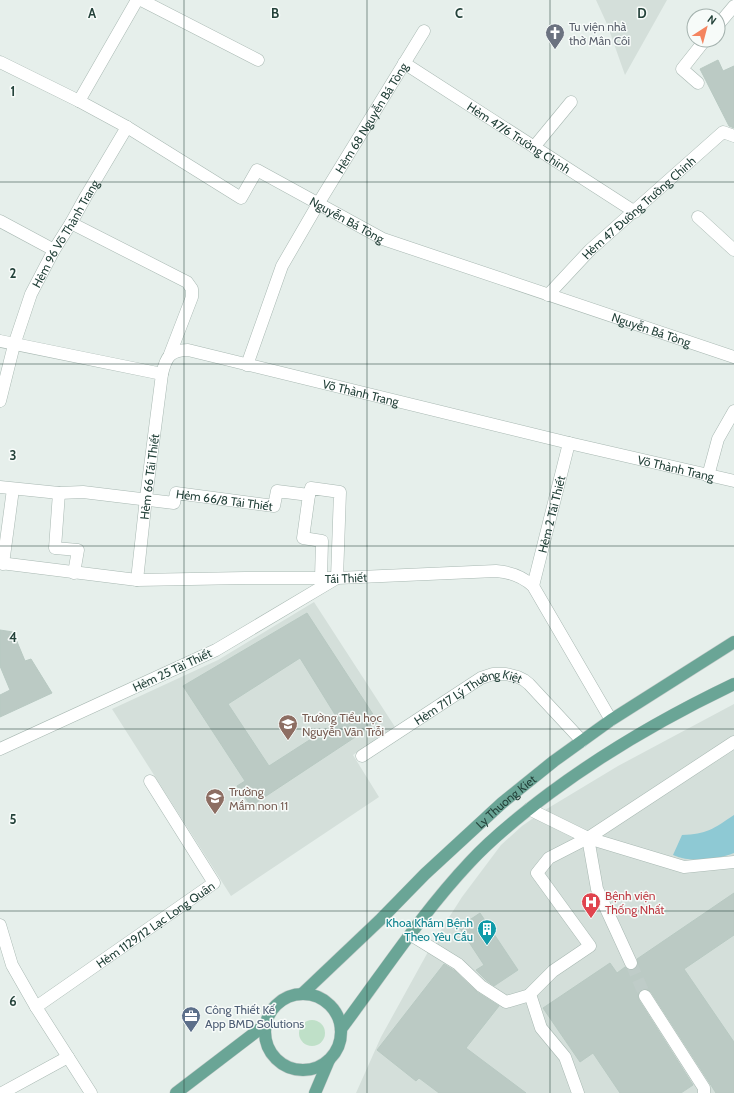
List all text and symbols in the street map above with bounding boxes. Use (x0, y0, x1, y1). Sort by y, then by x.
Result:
text: A (88, 5, 97, 21)
text: B (271, 5, 279, 21)
text: C (455, 5, 463, 21)
text: D (637, 5, 647, 21)
north arrow (686, 8, 726, 48)
text: N (705, 12, 719, 28)
place label: Tu viện nhà thờ Mân Côi (569, 19, 630, 48)
church icon: Tu viện nhà thờ Mân Côi (544, 22, 566, 50)
street label: Hẻm 68 Nguyễn Bá Tòng (331, 59, 411, 176)
text: 1 (11, 83, 15, 99)
street label: Hẻm 47/6 Trường Chinh (465, 98, 574, 176)
street label: Hẻm 47 Đường Trường Chinh (578, 153, 698, 262)
street label: Hẻm 96 Võ Thành Trang (28, 176, 102, 290)
street label: Nguyễn Bá Tòng (307, 193, 388, 246)
text: 2 (10, 265, 17, 281)
street label: Nguyễn Bá Tòng (610, 309, 694, 350)
street label: Võ Thành Trang (321, 376, 401, 409)
street label: Hẻm 66 Tái Thiết (136, 433, 162, 520)
text: 3 (9, 447, 17, 463)
street label: Võ Thành Trang (636, 452, 717, 484)
street label: Hẻm 2 Tái Thiết (534, 474, 568, 554)
street label: Hẻm 66/8 Tái Thiết (175, 486, 274, 513)
street label: Tái Thiết (325, 569, 367, 586)
text: 4 (9, 629, 17, 645)
street label: Hẻm 25 Tài Thiết (130, 645, 214, 695)
street label: Hẻm 717 Lý Thường Kiệt (411, 666, 525, 728)
place label: Trường Tiểu học Nguyễn Văn Trỗi (302, 710, 384, 739)
school or university icon: Trường Tiểu học Nguyễn Văn Trỗi (277, 713, 299, 741)
street label: Ly Thuong Kiet (472, 771, 539, 831)
place label: Trường Mầm non 11 (229, 784, 288, 813)
school or university icon: Trường Mầm non 11 (204, 787, 226, 815)
text: 5 (10, 811, 17, 827)
street label: Hẻm 1129/12 Lạc Long Quân (93, 878, 217, 971)
place label: Bệnh viện Thống Nhất (605, 888, 664, 917)
hospital icon: Bệnh viện Thống Nhất (580, 891, 602, 919)
place label: Khoa Khám Bệnh Theo Yêu Cầu (386, 915, 473, 944)
building icon: Khoa Khám Bệnh Theo Yêu Cầu (476, 918, 498, 946)
text: 6 (9, 993, 17, 1009)
place label: Công Thiết Kế App BMD Solutions (205, 1002, 304, 1031)
office icon: Công Thiết Kế App BMD Solutions (180, 1005, 202, 1033)

